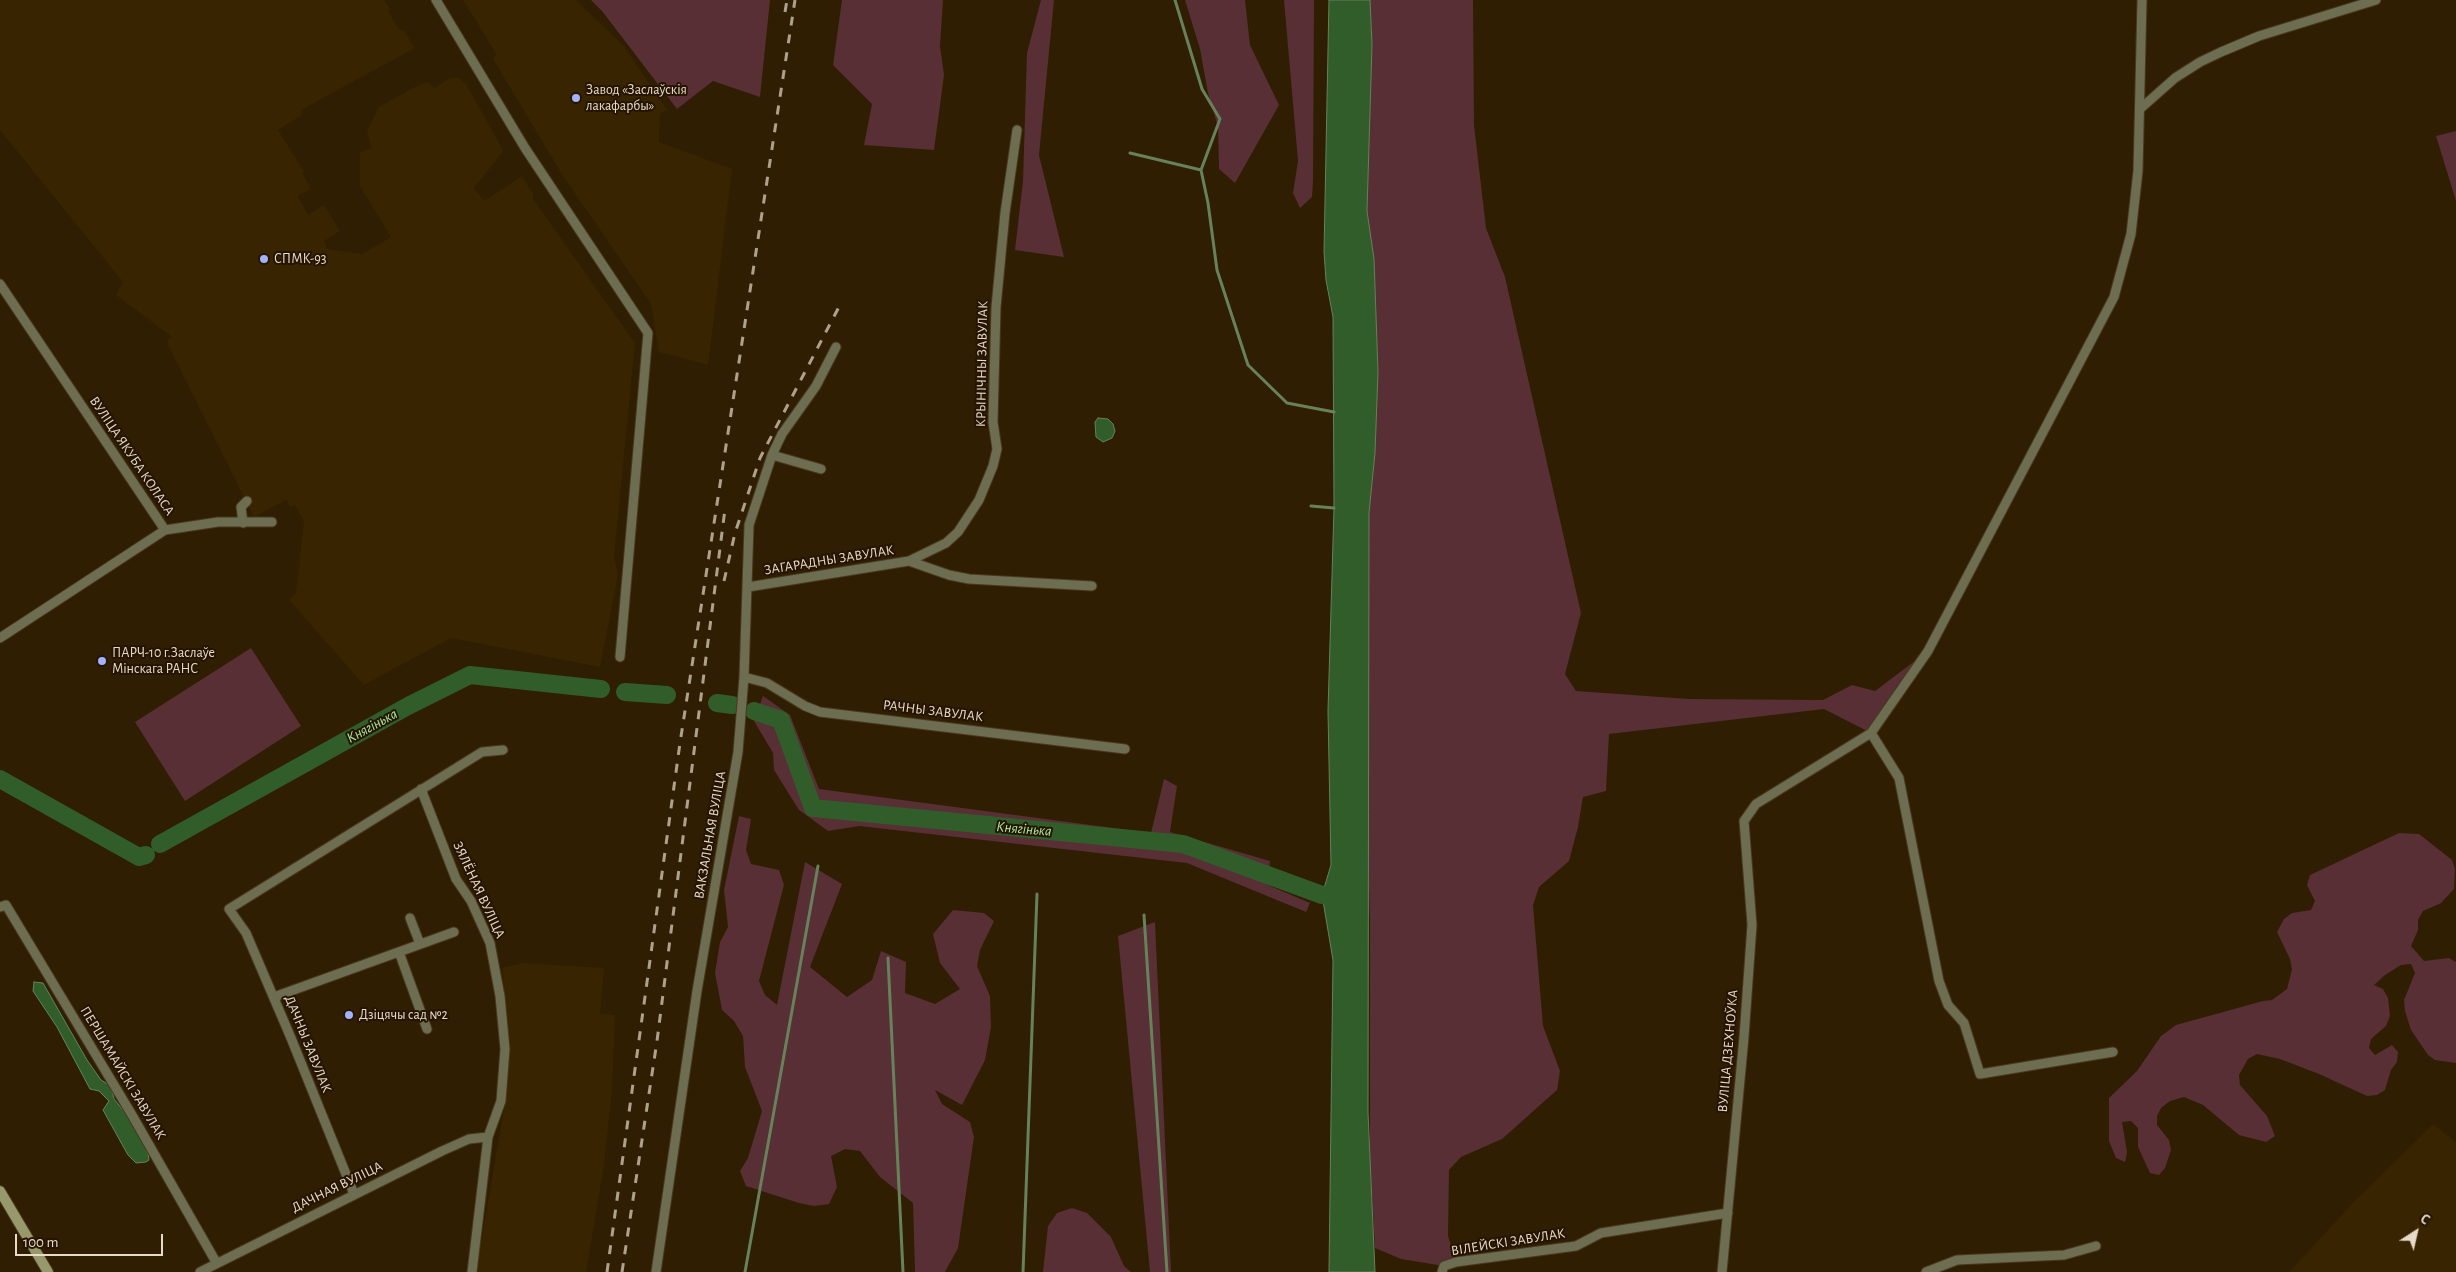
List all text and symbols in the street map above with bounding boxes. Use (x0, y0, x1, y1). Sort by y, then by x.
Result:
place label: Завод «Заслаўскія лакафарбы» (586, 82, 687, 114)
marker: Завод «Заслаўскія лакафарбы» (570, 92, 582, 104)
place label: СПМК-93 (274, 251, 327, 267)
marker: СПМК-93 (258, 253, 270, 265)
street label: КРЫНІЧНЫ ЗАВУЛАК (972, 301, 992, 427)
street label: ВУЛІЦА ЯКУБА КОЛАСА (86, 393, 178, 519)
street label: ЗАГАРАДНЫ ЗАВУЛАК (763, 541, 895, 579)
place label: ПАРЧ-10 г.Заслаўе Мінскага РАНС (112, 645, 215, 678)
marker: ПАРЧ-10 г.Заслаўе Мінскага РАНС (96, 655, 108, 667)
street label: РАЧНЫ ЗАВУЛАК (882, 697, 984, 725)
water label: Княгінька (343, 705, 401, 747)
street label: ВАКЗАЛЬНАЯ ВУЛІЦА (690, 770, 730, 900)
water label: Княгінька (996, 818, 1052, 840)
street label: ЗЯЛЁНАЯ ВУЛІЦА (449, 839, 509, 941)
street label: ВУЛІЦА ДЗЕХНОЎКА (1714, 989, 1742, 1113)
street label: ДАЧНЫ ЗАВУЛАК (281, 993, 335, 1095)
street label: ПЕРШАМАЙСКІ ЗАВУЛАК (77, 1003, 169, 1143)
place label: Дзіцячы сад №2 (359, 1007, 448, 1023)
marker: Дзіцячы сад №2 (343, 1009, 355, 1021)
street label: ДАЧНАЯ ВУЛІЦА (289, 1158, 385, 1216)
north arrow (2391, 1207, 2441, 1257)
text: С (2417, 1212, 2432, 1228)
scale bar (18, 1224, 165, 1256)
street label: ВІЛЕЙСКІ ЗАВУЛАК (1450, 1225, 1566, 1259)
text: 100 m (23, 1235, 58, 1250)

